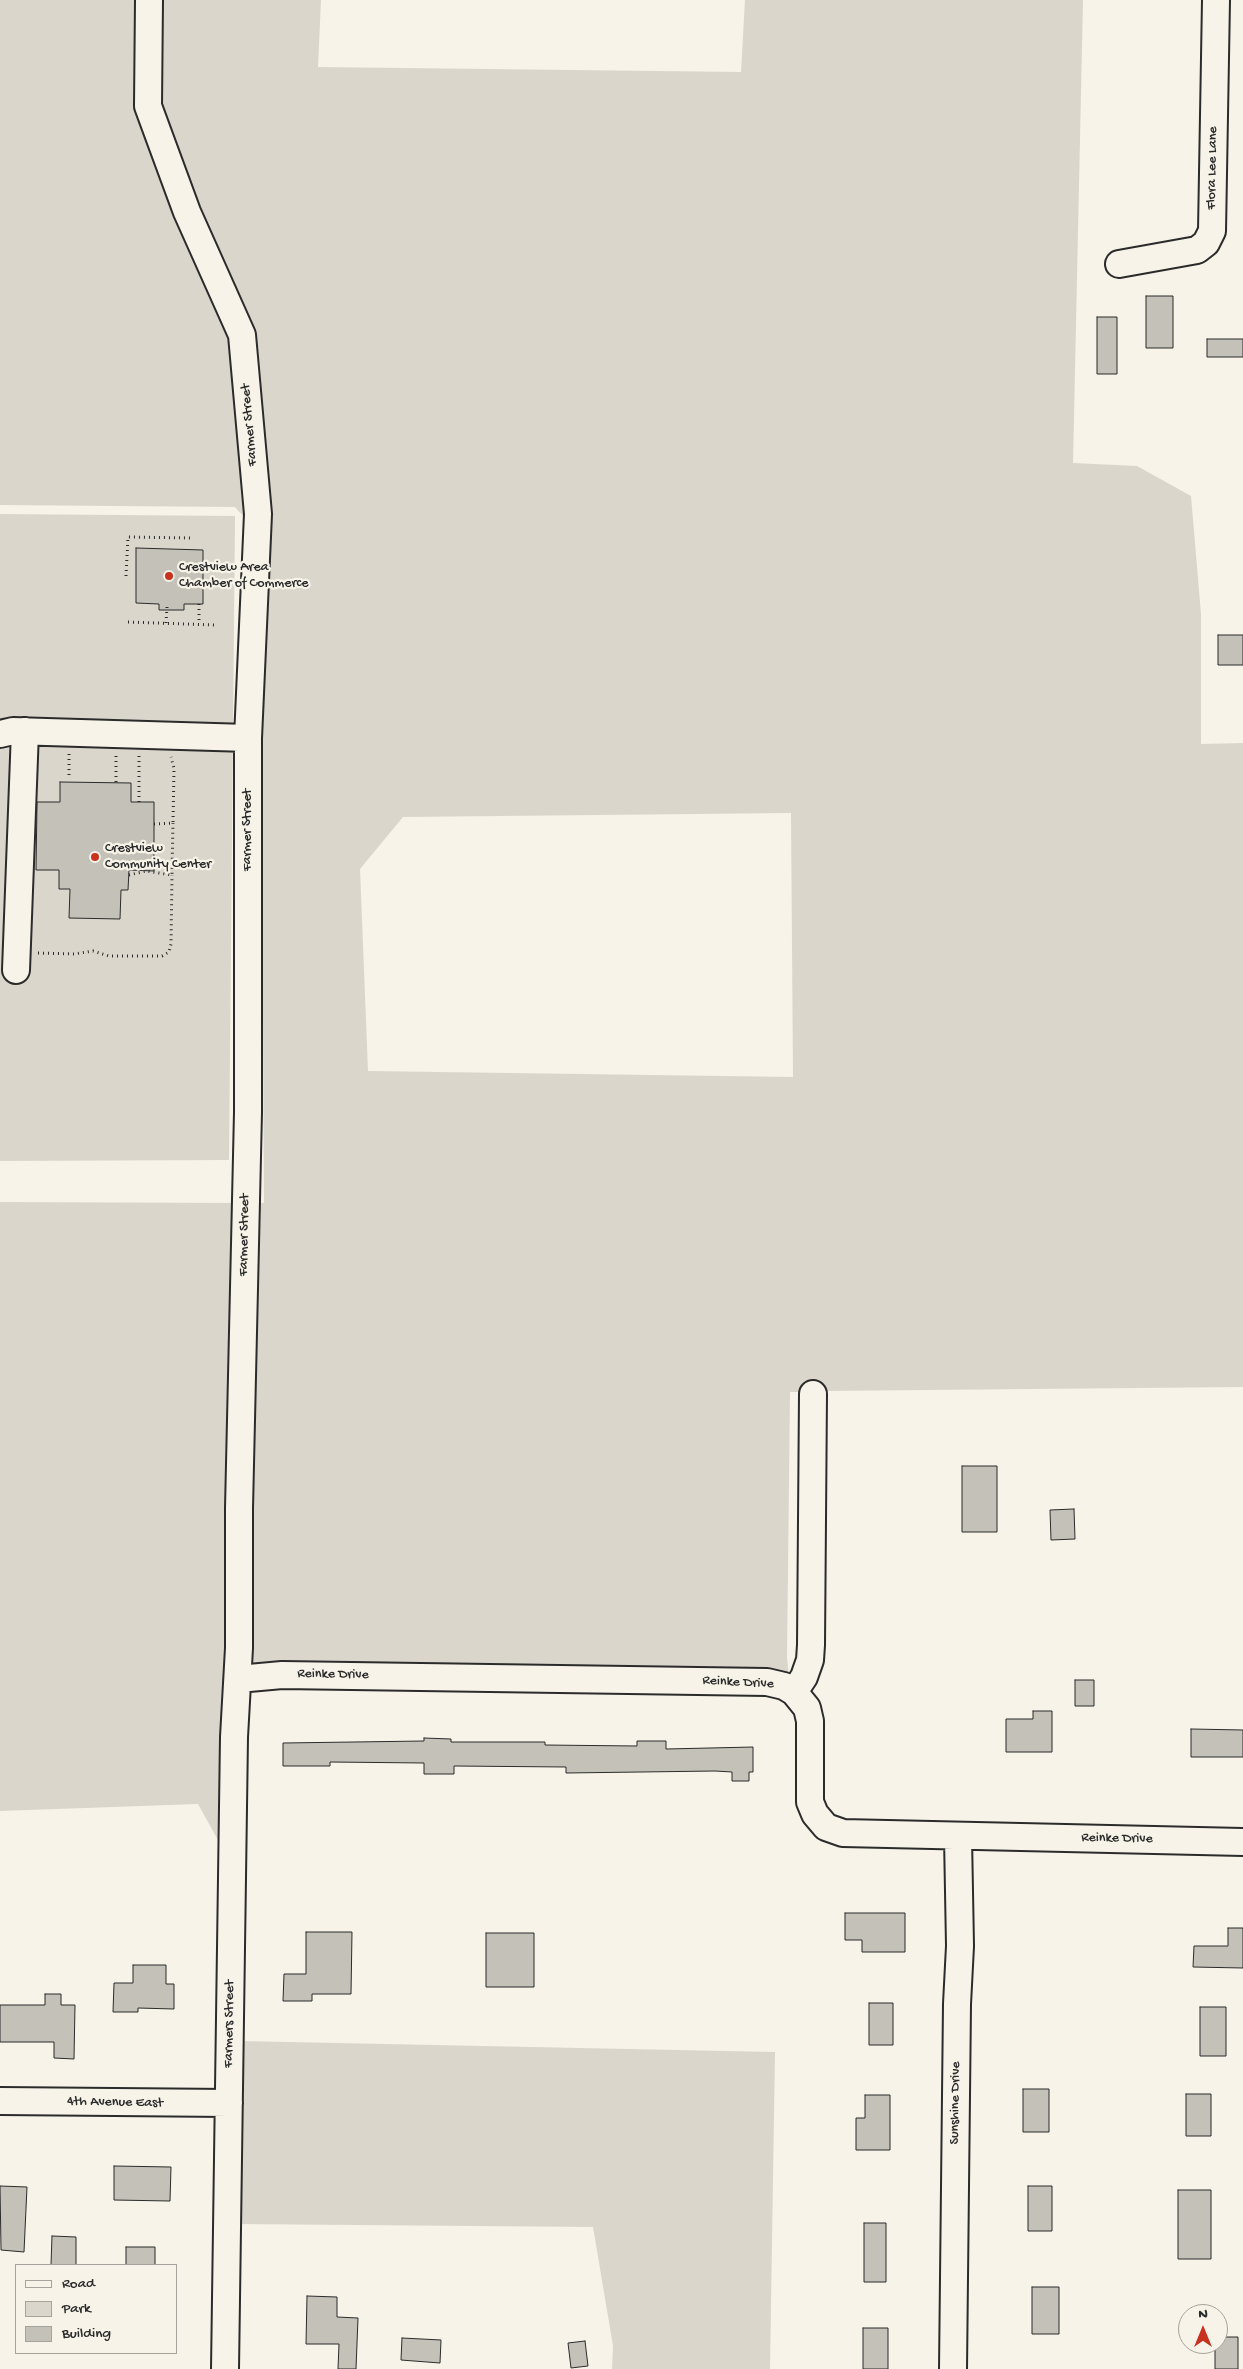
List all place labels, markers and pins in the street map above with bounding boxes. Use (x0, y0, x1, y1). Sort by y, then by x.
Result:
place label: Crestview Area Chamber of Commerce (179, 560, 308, 592)
marker: Crestview Area Chamber of Commerce (163, 570, 175, 582)
place label: Crestview Community Center (105, 841, 211, 874)
marker: Crestview Community Center (89, 851, 101, 863)

